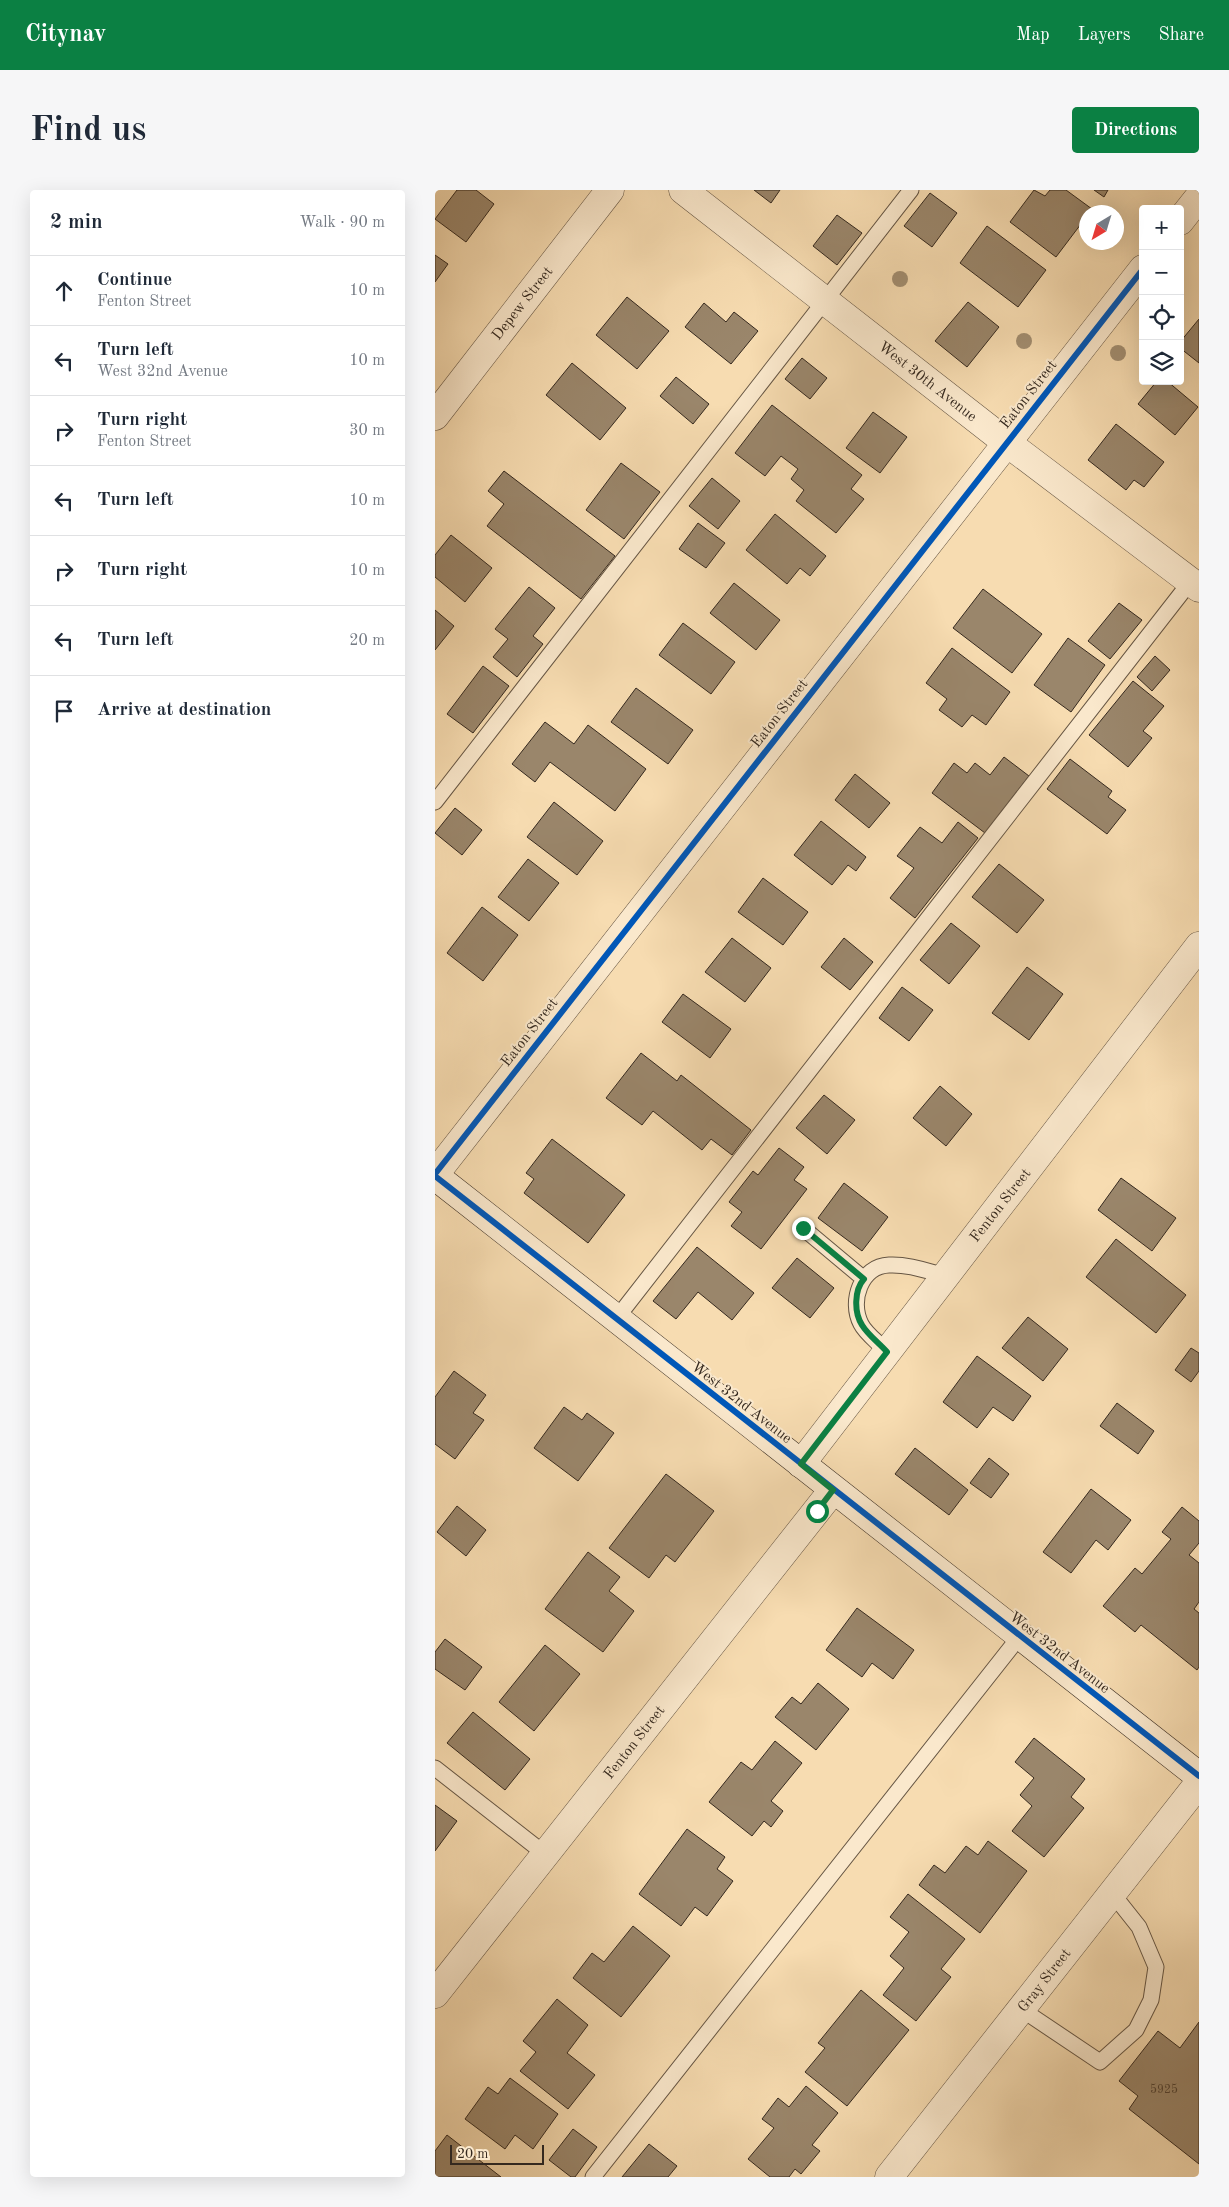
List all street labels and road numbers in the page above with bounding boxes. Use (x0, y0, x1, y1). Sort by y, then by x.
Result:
street label: Depew Street (490, 264, 556, 344)
street label: West 30th Avenue (875, 339, 979, 425)
street label: Eaton Street (998, 358, 1060, 432)
street label: Eaton Street (749, 677, 811, 751)
street label: Eaton Street (499, 996, 561, 1070)
street label: Fenton Street (968, 1166, 1034, 1246)
street label: West 32nd Avenue (688, 1360, 794, 1447)
street label: West 32nd Avenue (1006, 1610, 1112, 1697)
street label: Fenton Street (602, 1703, 668, 1783)
street label: Gray Street (1016, 1946, 1074, 2015)

